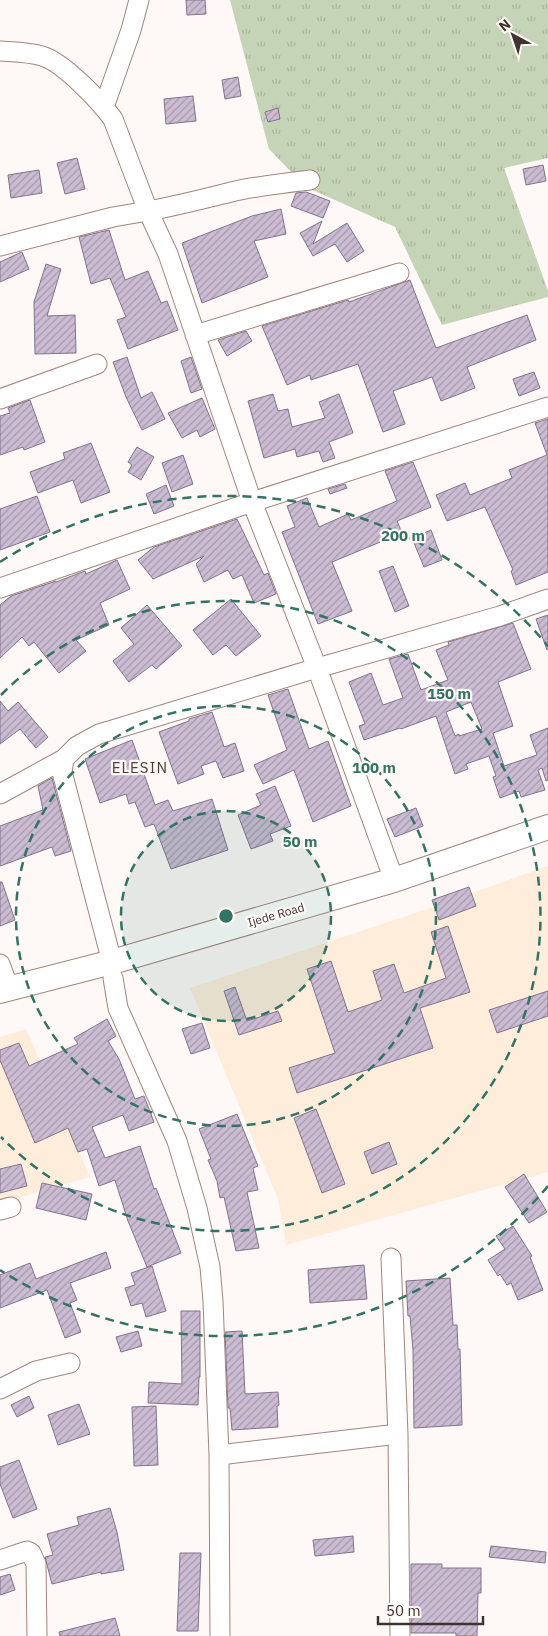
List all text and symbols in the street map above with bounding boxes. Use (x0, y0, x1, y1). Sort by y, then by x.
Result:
north arrow (488, 10, 538, 60)
text: N (495, 15, 514, 35)
text: 200 m (381, 526, 425, 545)
text: 150 m (427, 684, 471, 703)
district label: ELESIN (112, 758, 168, 777)
text: 100 m (352, 758, 396, 777)
text: 50 m (283, 832, 317, 851)
street label: Ijede Road (246, 899, 306, 930)
centre of rings (217, 907, 235, 925)
scale bar (378, 1594, 483, 1626)
text: 50 m (386, 1601, 421, 1620)

